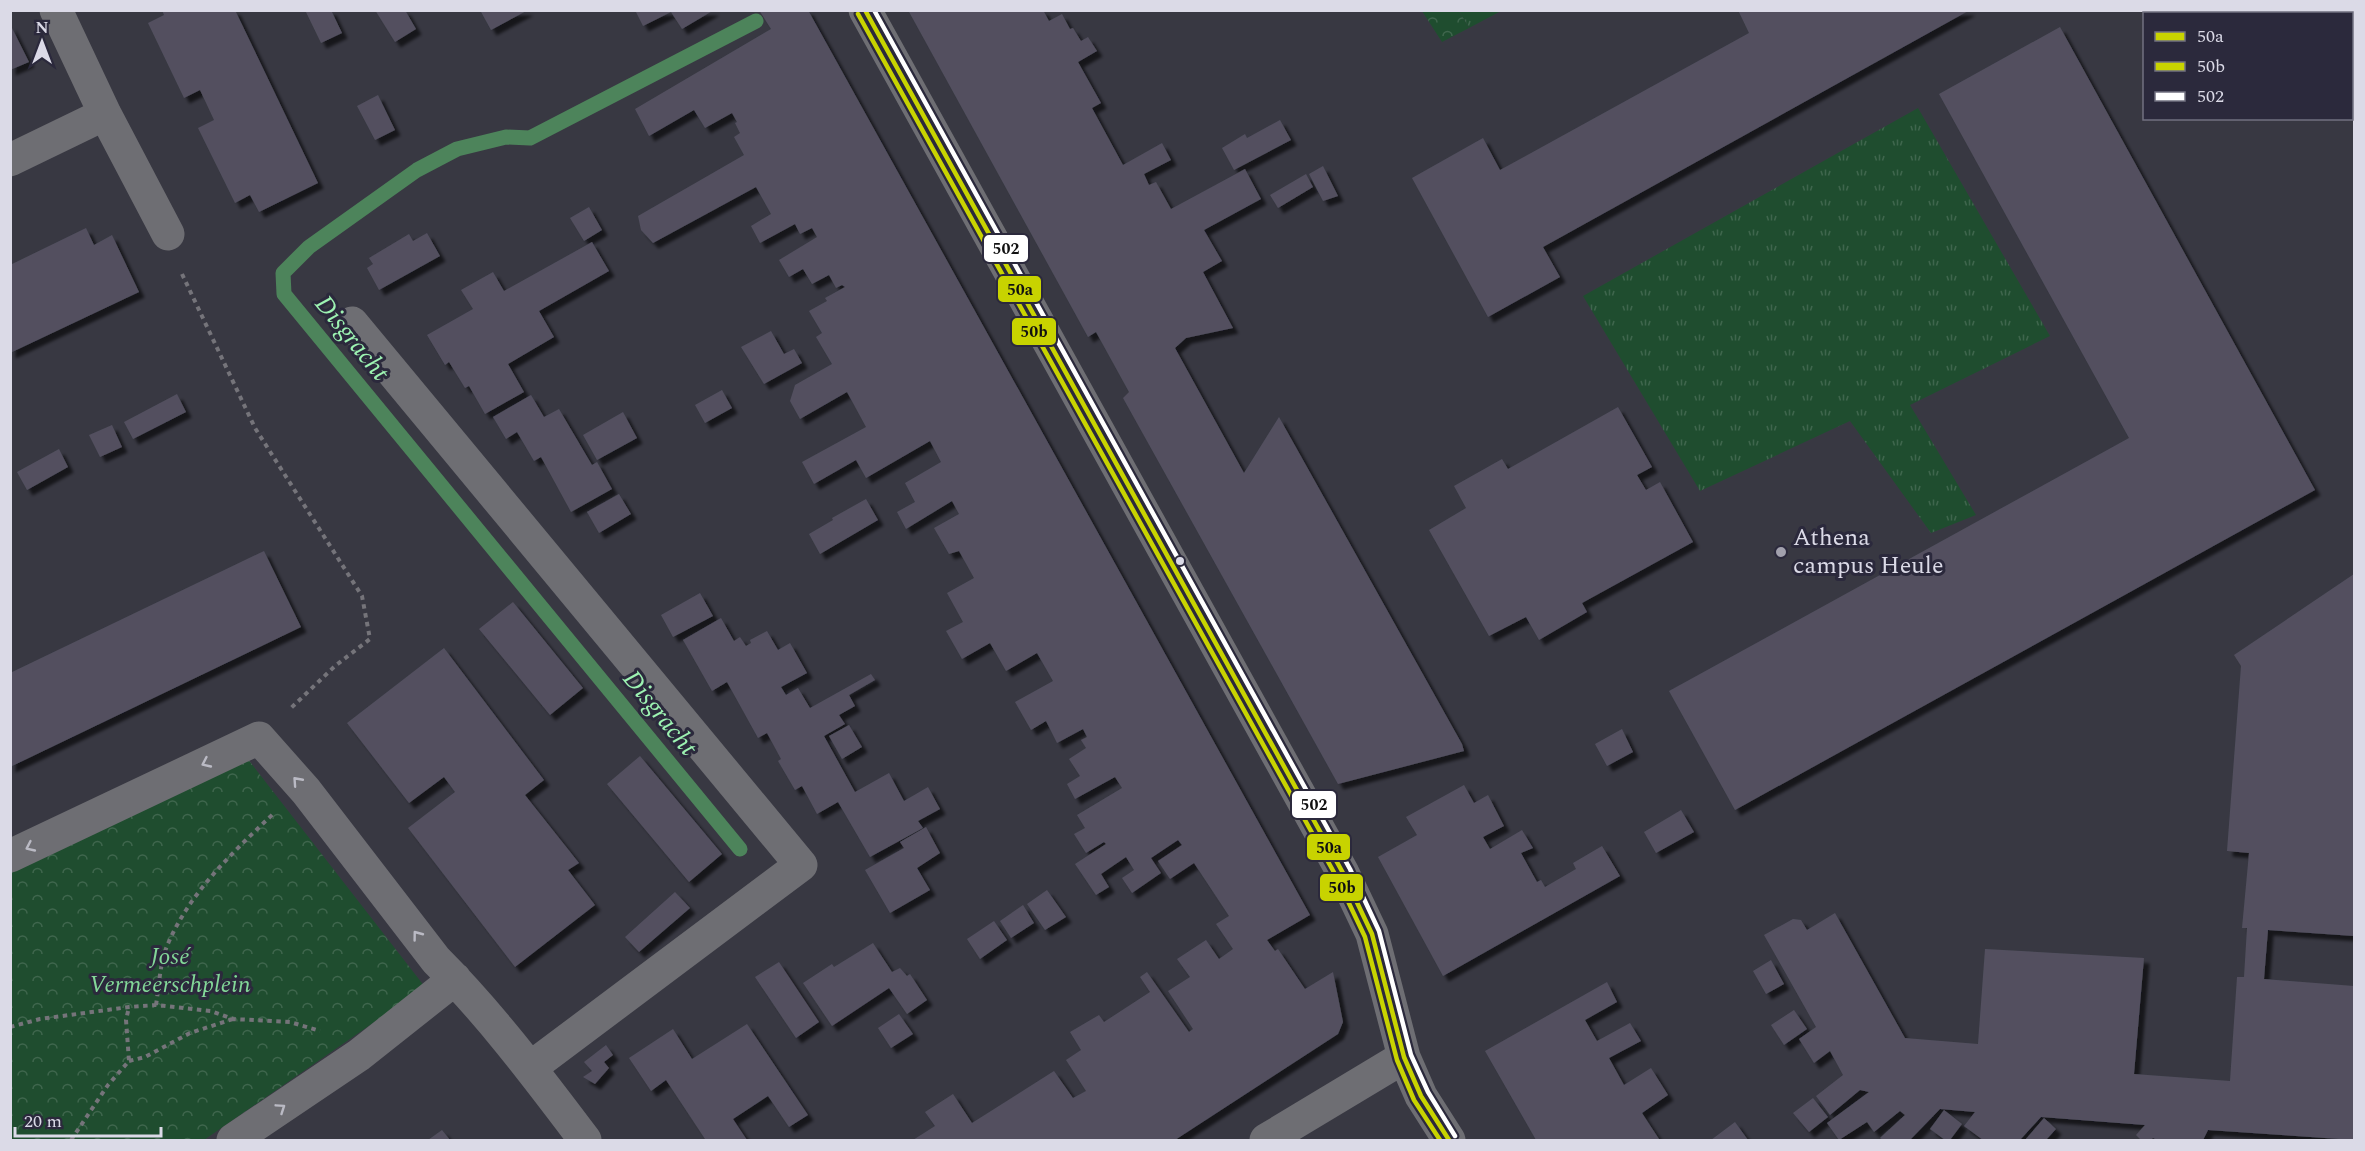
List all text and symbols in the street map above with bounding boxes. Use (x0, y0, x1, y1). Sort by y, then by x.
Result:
north arrow (12, 12, 72, 72)
legend (2143, 12, 2353, 120)
text: N (35, 16, 49, 40)
text: 50a (2197, 23, 2224, 50)
text: 50b (2197, 53, 2225, 80)
text: 502 (2197, 83, 2224, 110)
line badge: 502 (983, 234, 1029, 263)
text: 502 (993, 237, 1019, 261)
line badge: 50a (997, 275, 1042, 303)
text: 50a (1007, 278, 1034, 302)
water label: Disgracht (305, 286, 400, 391)
line badge: 50b (1011, 317, 1057, 346)
text: 50b (1020, 320, 1048, 344)
place label: Athena campus Heule (1793, 520, 1944, 584)
marker: Athena campus Heule (1774, 545, 1788, 559)
unlabelled marker (1174, 555, 1186, 567)
water label: Disgracht (613, 661, 708, 766)
one-way arrow (202, 756, 213, 768)
one-way arrow (293, 777, 304, 788)
line badge: 502 (1291, 790, 1337, 819)
text: 502 (1301, 793, 1327, 817)
line badge: 50a (1306, 833, 1351, 861)
text: 50a (1316, 836, 1343, 860)
one-way arrow (26, 840, 37, 852)
line badge: 50b (1319, 873, 1364, 902)
text: 50b (1328, 876, 1356, 900)
one-way arrow (413, 931, 424, 942)
park label: José Vermeerschplein (89, 939, 251, 1003)
scale bar (15, 1100, 160, 1138)
one-way arrow (274, 1104, 285, 1115)
text: 20 m (24, 1108, 62, 1135)

